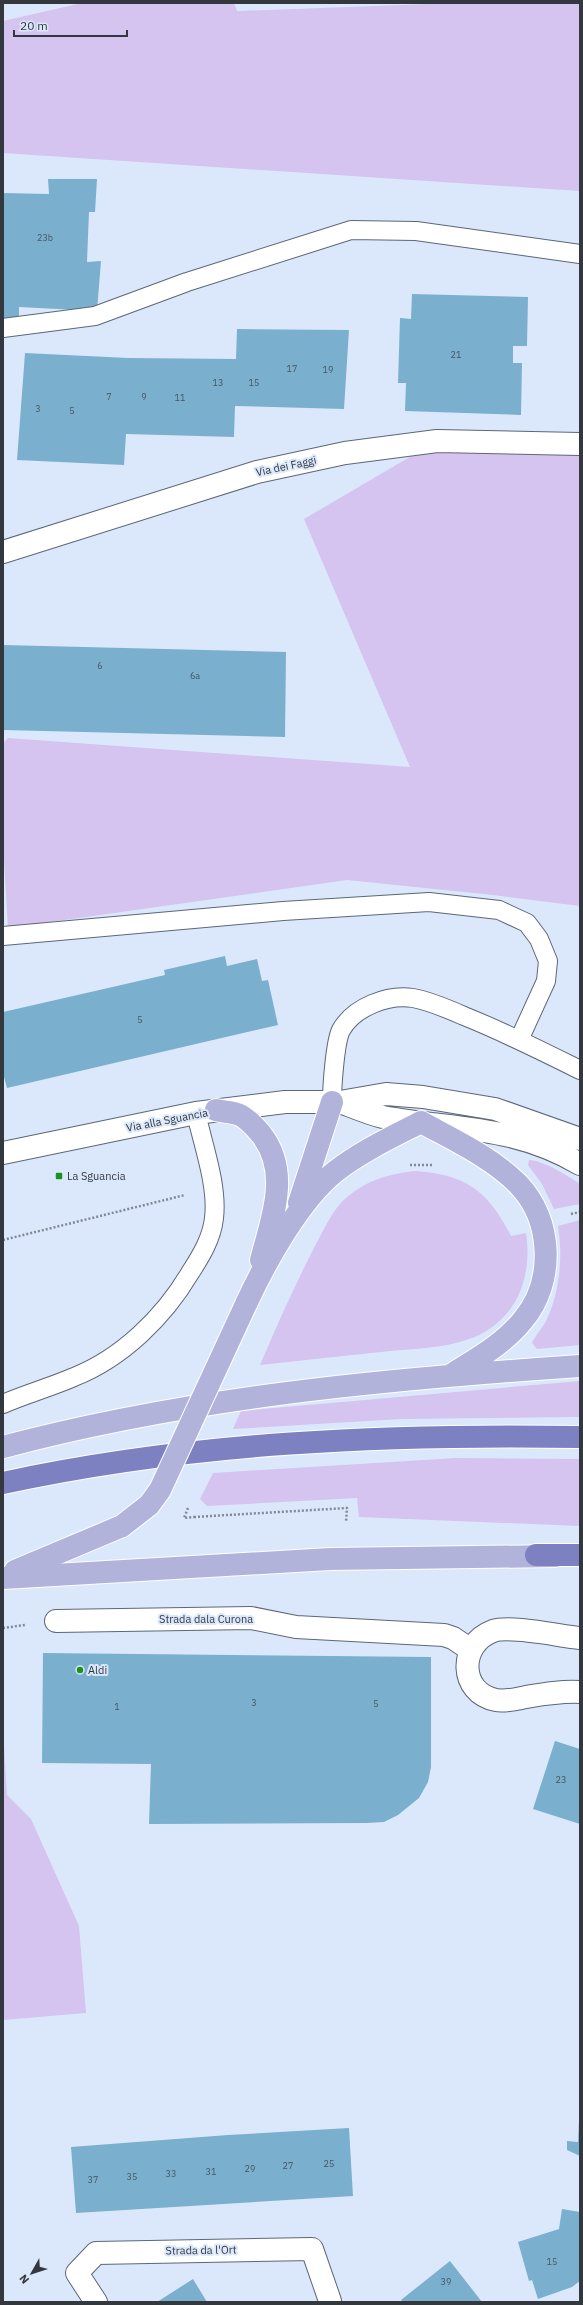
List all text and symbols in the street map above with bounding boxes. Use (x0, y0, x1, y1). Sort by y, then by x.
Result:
scale bar (14, 12, 127, 38)
text: 20 m (20, 18, 48, 33)
house number: 23b (37, 232, 53, 243)
house number: 21 (451, 349, 461, 360)
house number: 17 (287, 363, 297, 374)
house number: 19 (323, 364, 333, 375)
house number: 13 (213, 377, 223, 388)
house number: 15 (249, 377, 259, 388)
house number: 7 (106, 391, 112, 402)
house number: 9 (141, 391, 147, 402)
house number: 11 (175, 392, 185, 403)
house number: 3 (35, 403, 41, 414)
house number: 5 (69, 405, 75, 416)
street label: Via dei Faggi (254, 453, 318, 479)
house number: 6 (97, 660, 103, 671)
house number: 6a (190, 670, 200, 681)
house number: 5 (137, 1014, 143, 1025)
street label: Via alla Sguancia (125, 1105, 209, 1135)
place label: La Sguancia (67, 1169, 126, 1183)
marker: La Sguancia (54, 1171, 64, 1181)
street label: Strada dala Curona (159, 1612, 253, 1626)
place label: Aldi (88, 1663, 107, 1677)
marker: Aldi (75, 1665, 85, 1675)
house number: 3 (251, 1697, 257, 1708)
house number: 5 (373, 1698, 379, 1709)
house number: 1 (114, 1701, 120, 1712)
house number: 23 (556, 1774, 566, 1785)
house number: 25 (324, 2158, 334, 2169)
house number: 27 (283, 2160, 293, 2171)
house number: 29 (245, 2163, 255, 2174)
house number: 31 (206, 2166, 216, 2177)
house number: 33 (166, 2168, 176, 2179)
house number: 35 (127, 2171, 137, 2182)
house number: 37 (88, 2174, 98, 2185)
street label: Strada da l'Ort (165, 2242, 237, 2258)
north arrow (12, 2253, 52, 2293)
house number: 15 (547, 2256, 557, 2267)
text: N (16, 2272, 32, 2287)
house number: 39 (441, 2276, 451, 2287)

